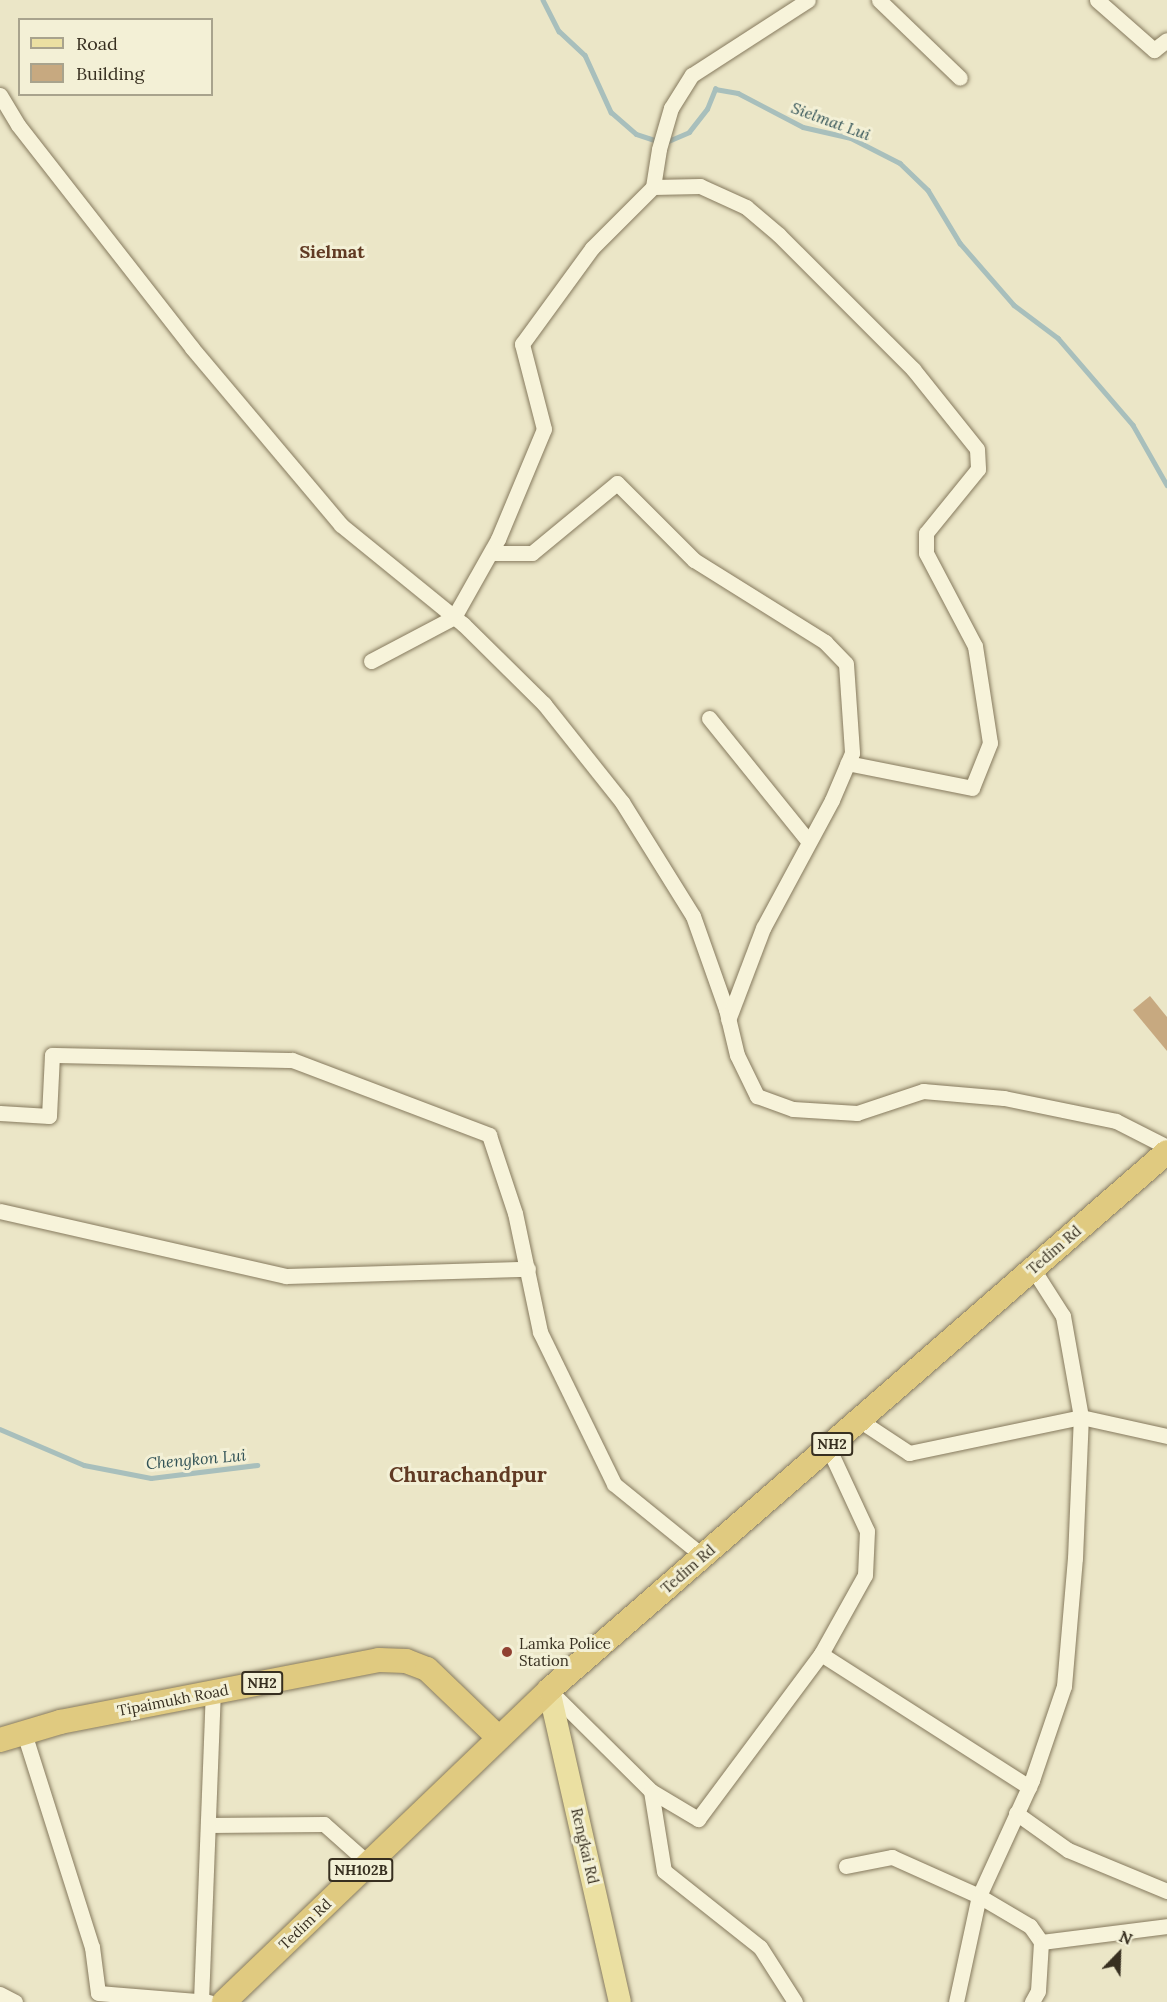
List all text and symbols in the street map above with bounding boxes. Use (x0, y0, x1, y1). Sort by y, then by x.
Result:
legend (18, 18, 213, 96)
text: Road (76, 32, 118, 55)
text: Building (76, 62, 144, 85)
water label: Sielmat Lui (789, 98, 873, 144)
district label: Sielmat (299, 241, 365, 263)
street label: Tedim Rd (1023, 1222, 1085, 1278)
road number: NH2 (811, 1433, 853, 1455)
water label: Chengkon Lui (145, 1445, 247, 1473)
district label: Churachandpur (389, 1462, 547, 1488)
street label: Tedim Rd (657, 1541, 719, 1597)
place label: Lamka Police Station (519, 1634, 611, 1669)
marker: Lamka Police Station (500, 1645, 514, 1659)
road number: NH2 (241, 1672, 283, 1694)
street label: Tipaimukh Road (116, 1680, 230, 1720)
street label: Rengkai Rd (568, 1806, 602, 1886)
road number: NH102B (328, 1859, 394, 1881)
street label: Tedim Rd (275, 1895, 335, 1953)
north arrow (1089, 1924, 1149, 1984)
text: N (1116, 1926, 1136, 1949)

